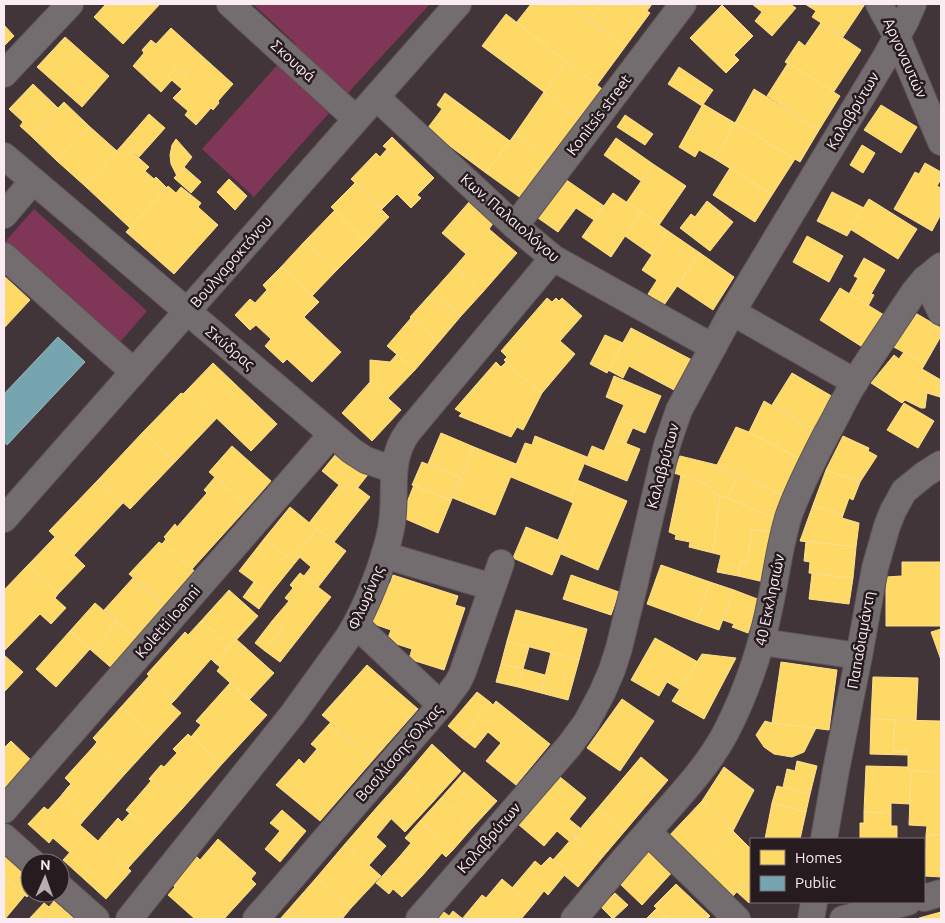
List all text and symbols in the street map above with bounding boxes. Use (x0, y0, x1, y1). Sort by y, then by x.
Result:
street label: Αργοναυτών (880, 15, 931, 100)
street label: Σκουφά (268, 36, 319, 85)
street label: Καλαβρύτων (823, 69, 882, 153)
street label: Konitsis street (563, 71, 634, 158)
street label: Κων. Παλαιολόγου (458, 170, 563, 265)
street label: Βουλγαροκτόνου (186, 213, 275, 311)
street label: Σκύδρας (203, 322, 258, 373)
street label: Καλαβρύτων (643, 421, 682, 510)
street label: 40 Εκκλησιών (751, 552, 788, 647)
street label: Φλωρίνης (344, 563, 387, 632)
street label: Koletti Ioanni (132, 582, 204, 661)
street label: Παπαδιαμάντη (844, 590, 877, 690)
street label: Βασιλίσσης Όλγας (352, 701, 445, 805)
street label: Καλαβρύτων (454, 799, 524, 876)
legend (750, 838, 925, 903)
text: Homes (795, 849, 842, 866)
north arrow (20, 853, 70, 903)
text: N (40, 857, 51, 873)
text: Public (795, 874, 836, 891)

